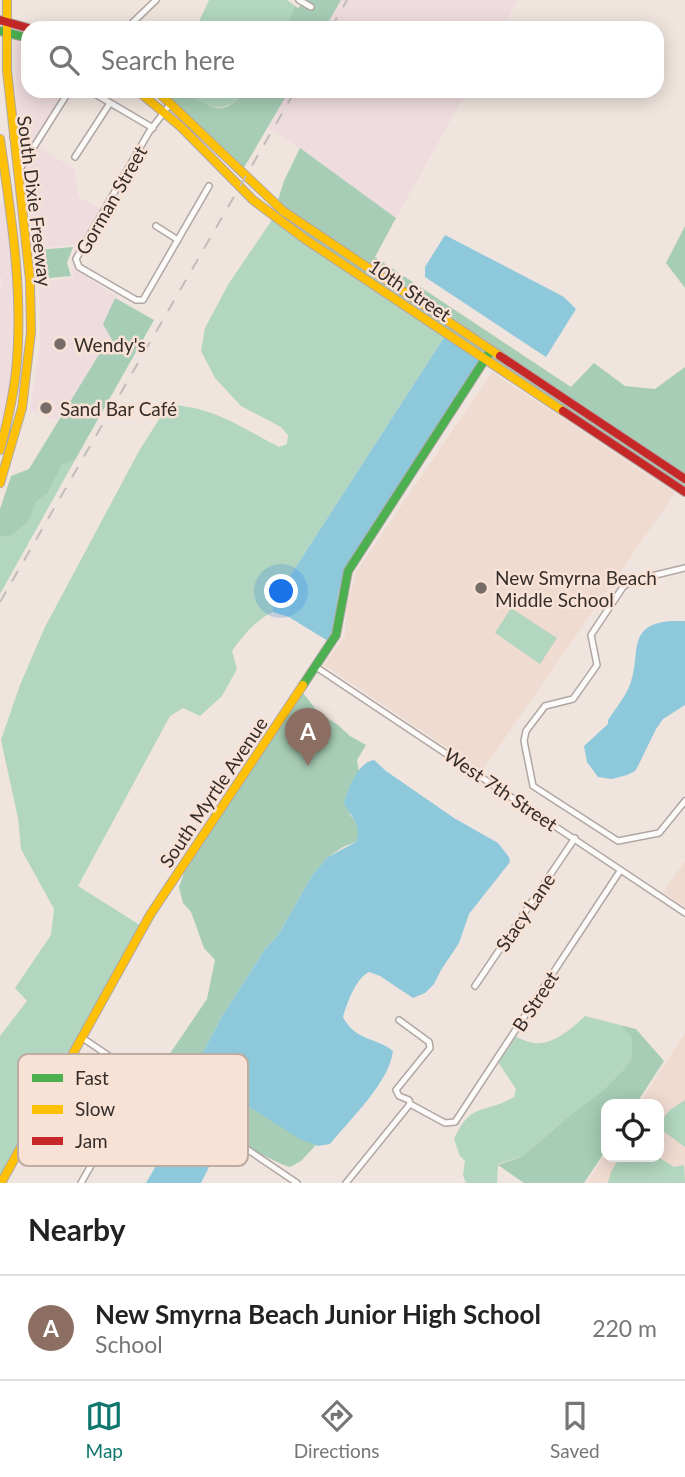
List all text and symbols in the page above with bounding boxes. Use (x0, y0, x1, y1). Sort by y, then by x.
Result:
search box (21, 21, 664, 98)
icon: search (45, 41, 83, 79)
text: Search here (101, 44, 235, 76)
street label: South Dixie Freeway (13, 114, 57, 288)
street label: Gorman Street (71, 141, 152, 259)
street label: 10th Street (364, 254, 456, 326)
place label: Wendy's (74, 333, 146, 356)
marker: Wendy's (52, 336, 68, 352)
place label: Sand Bar Café (60, 397, 177, 420)
marker: Sand Bar Café (38, 400, 54, 416)
place label: New Smyrna Beach Middle School (495, 566, 657, 611)
your location (264, 574, 298, 608)
marker: New Smyrna Beach Middle School (473, 580, 489, 596)
pin: A (285, 708, 331, 766)
street label: South Myrtle Avenue (154, 712, 272, 872)
street label: West 7th Street (440, 743, 562, 836)
street label: Stacy Lane (491, 869, 559, 955)
street label: B Street (507, 966, 563, 1035)
legend (18, 1054, 248, 1166)
text: Fast (75, 1066, 109, 1089)
text: Slow (75, 1097, 115, 1120)
map controls (601, 1099, 664, 1162)
button: locate (601, 1099, 664, 1162)
text: Jam (75, 1129, 108, 1152)
text: Nearby (28, 1211, 126, 1247)
text: New Smyrna Beach Junior High School (95, 1298, 541, 1330)
text: A (43, 1314, 59, 1342)
text: 220 m (592, 1314, 657, 1342)
text: School (95, 1330, 163, 1358)
tab: Map (85, 1397, 123, 1462)
tab: Directions (294, 1397, 380, 1462)
tab: Saved (550, 1397, 600, 1462)

